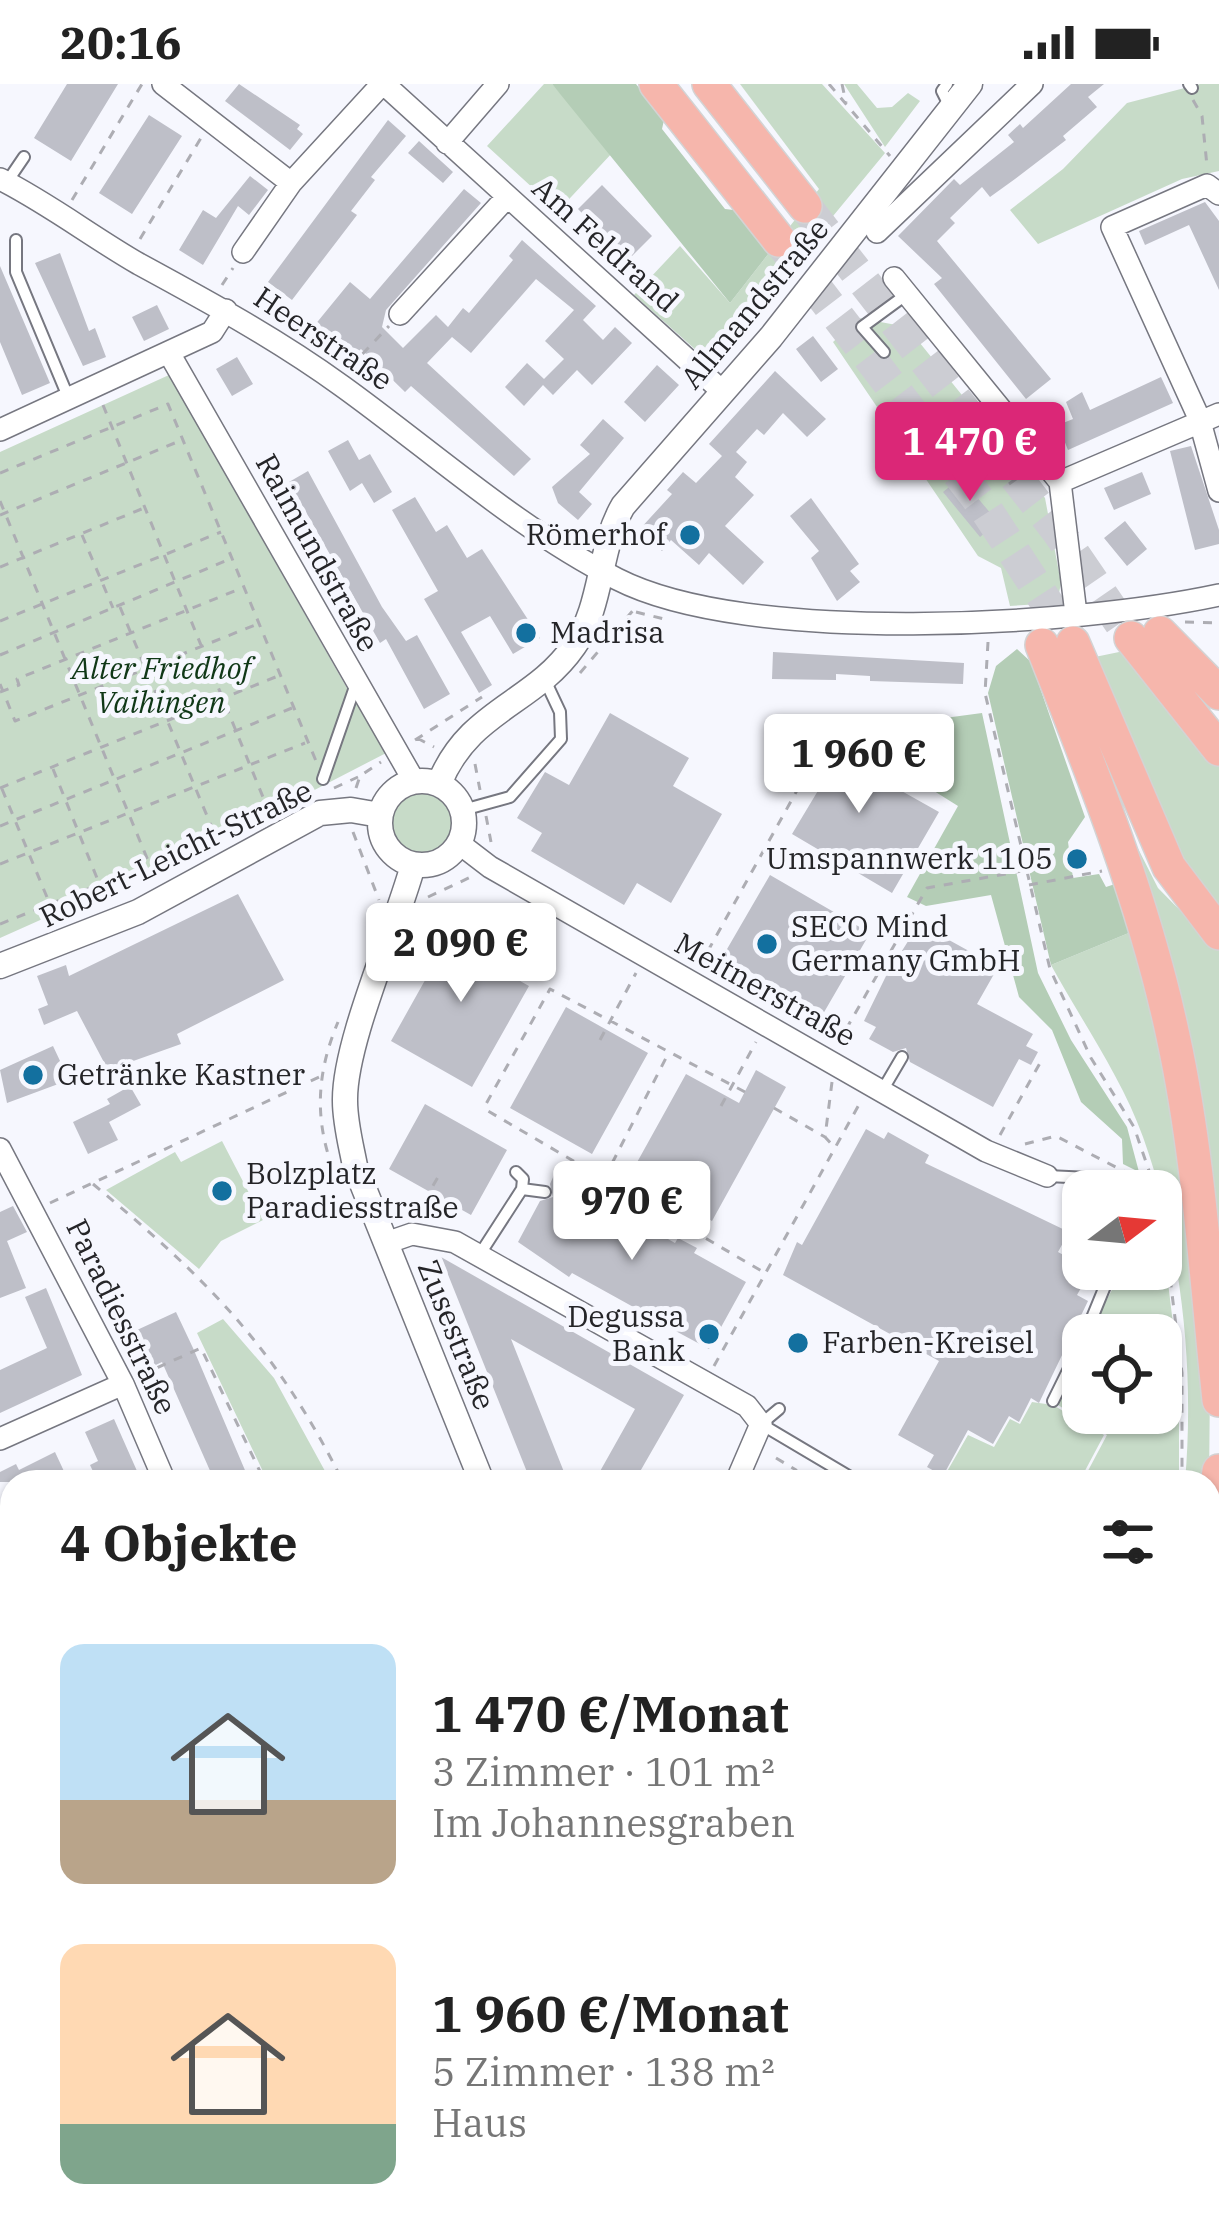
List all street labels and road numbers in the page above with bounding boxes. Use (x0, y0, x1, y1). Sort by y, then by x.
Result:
street label: Am Feldrand (525, 168, 687, 320)
street label: Allmandstraße (671, 210, 836, 396)
street label: Heerstraße (247, 277, 401, 398)
street label: Raimundstraße (248, 446, 389, 658)
street label: Robert-Leicht-Straße (33, 770, 318, 936)
street label: Meitnerstraße (668, 923, 863, 1054)
street label: Paradiesstraße (58, 1212, 186, 1420)
street label: Zusestraße (410, 1254, 505, 1415)

